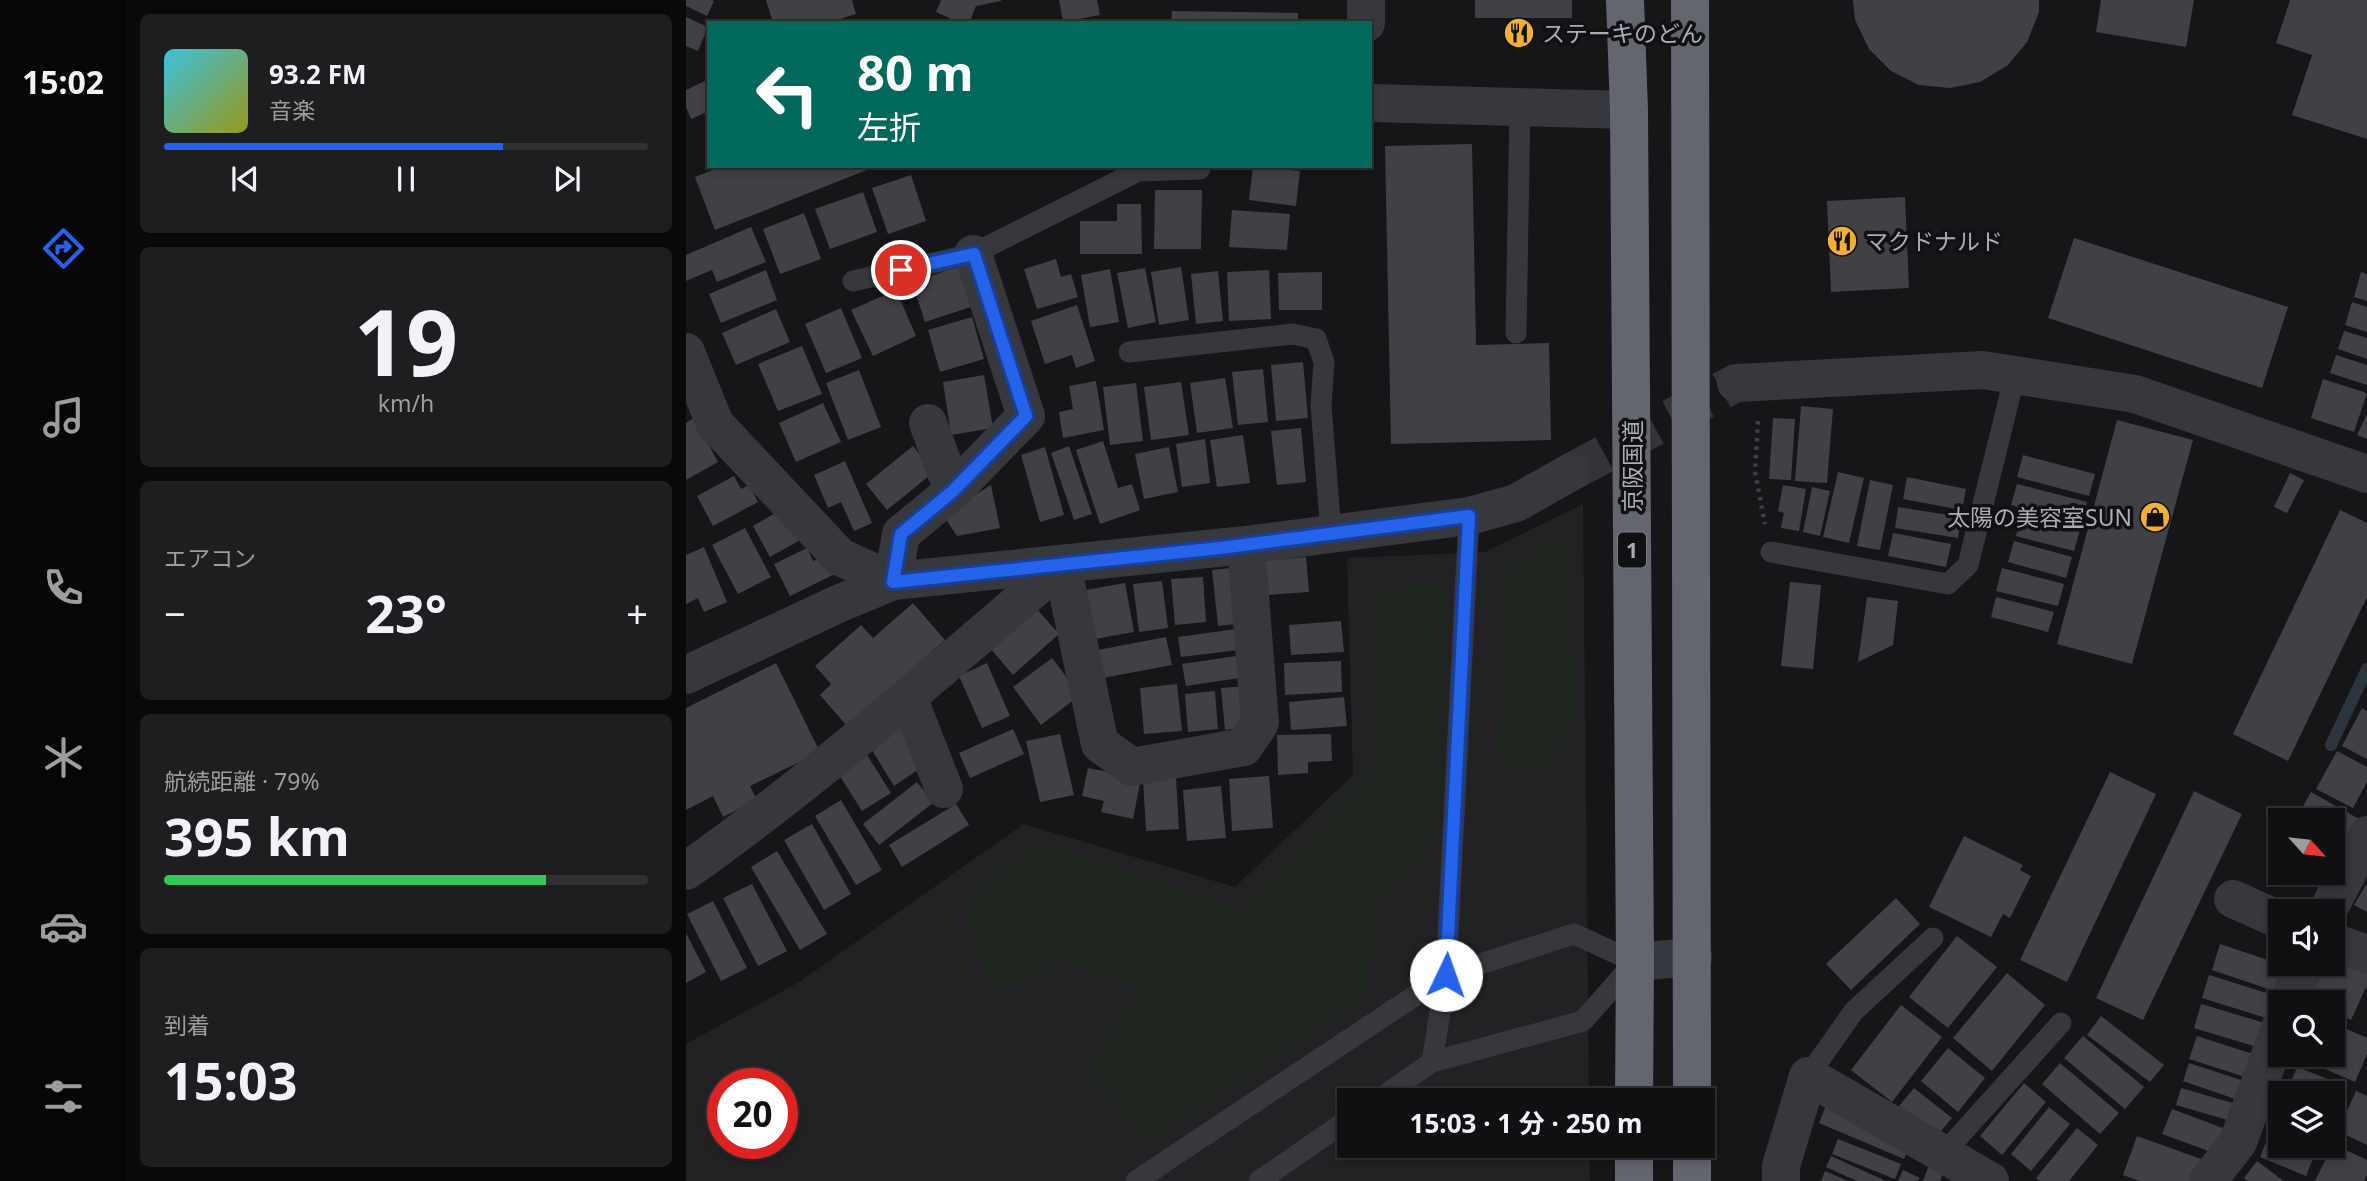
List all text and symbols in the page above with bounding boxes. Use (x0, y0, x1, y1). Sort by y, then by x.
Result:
restaurant icon: ステーキのどん (1502, 16, 1536, 50)
place label: ステーキのどん (1542, 17, 1703, 49)
text: 80 m (857, 39, 974, 105)
icon: left (742, 49, 833, 140)
text: 93.2 FM (269, 56, 366, 92)
text: 15:02 (22, 60, 104, 103)
text: 音楽 (269, 94, 315, 126)
text: 左折 (857, 105, 921, 148)
icon: previous (226, 160, 264, 198)
icon: pause (387, 160, 425, 198)
icon: next (548, 160, 586, 198)
icon: directions (39, 224, 88, 273)
restaurant icon: マクドナルド (1825, 224, 1859, 258)
place label: マクドナルド (1865, 225, 2003, 257)
pin (871, 240, 931, 300)
icon: arrive (882, 251, 920, 289)
text: 19 (354, 279, 458, 403)
text: km/h (378, 387, 434, 419)
icon: music (39, 393, 88, 442)
street label: 京阪国道 (1616, 420, 1648, 512)
shop icon: 太陽の美容室SUN (2138, 500, 2172, 534)
place label: 太陽の美容室SUN (1947, 501, 2132, 533)
road number: 1 (1618, 532, 1646, 568)
text: エアコン (164, 542, 256, 574)
icon: phone (39, 563, 88, 612)
text: 23° (365, 577, 447, 648)
text: − (164, 587, 186, 639)
text: + (626, 587, 648, 639)
icon: climate (39, 733, 88, 782)
text: 航続距離 · 79% (164, 765, 320, 797)
text: 395 km (164, 800, 350, 871)
north arrow (2268, 808, 2345, 886)
map controls (2268, 808, 2345, 1158)
button: sound (2268, 899, 2345, 976)
icon: car (39, 902, 88, 951)
position arrow (1409, 938, 1483, 1012)
button: search (2268, 990, 2345, 1067)
text: 到着 (164, 1009, 210, 1041)
text: 15:03 (164, 1044, 298, 1115)
speed limit sign: 20 (707, 1068, 798, 1159)
icon: filters (39, 1072, 88, 1121)
button: layers (2268, 1081, 2345, 1158)
text: 15:03 · 1 分 · 250 m (1410, 1105, 1642, 1141)

